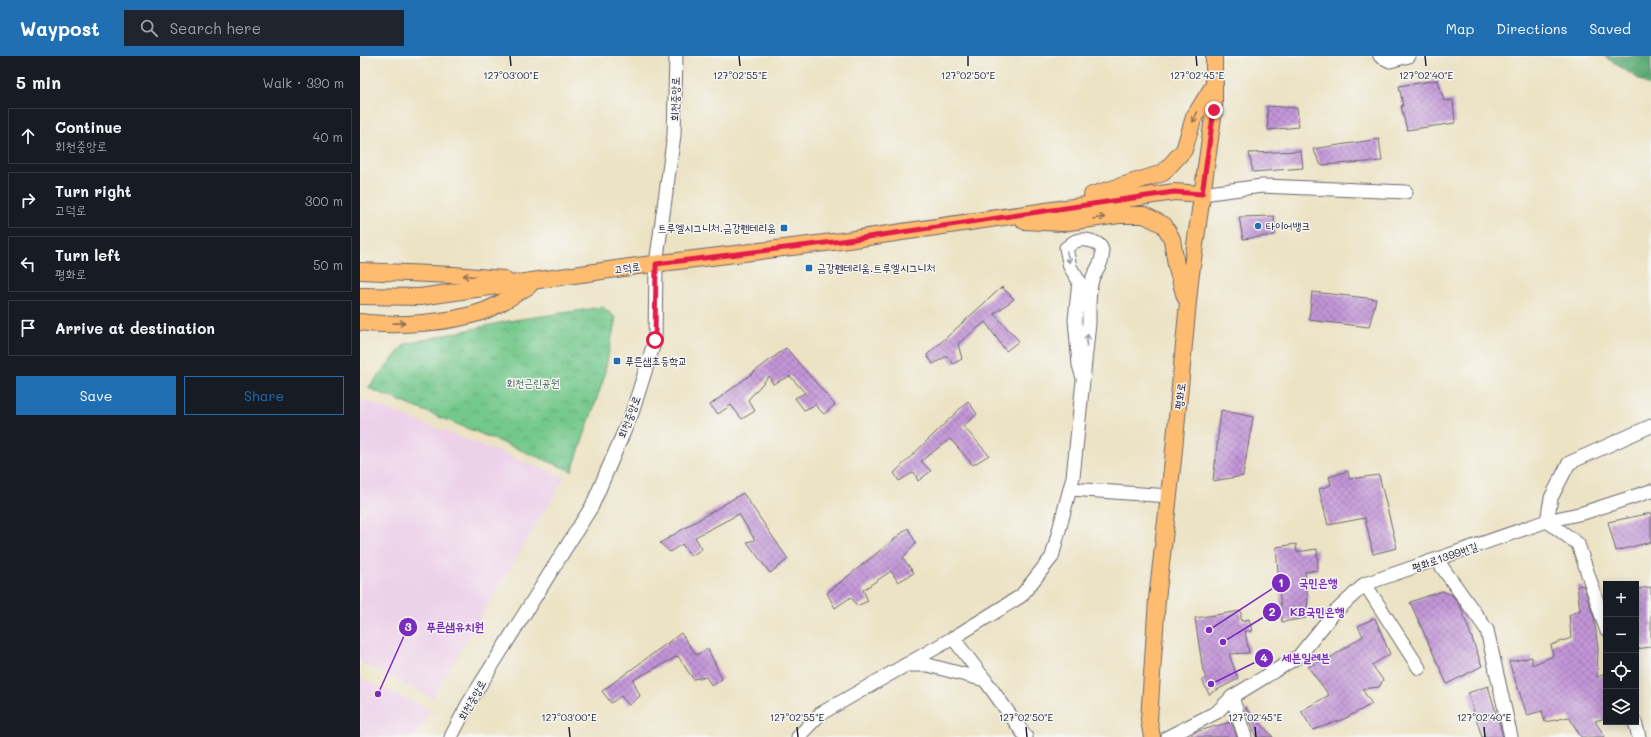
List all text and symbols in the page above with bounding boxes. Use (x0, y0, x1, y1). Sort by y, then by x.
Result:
search box (124, 10, 404, 46)
text: Waypost (20, 16, 100, 41)
icon: search (138, 17, 160, 39)
text: Search here (170, 18, 261, 38)
text: Map (1446, 19, 1474, 38)
text: Directions (1496, 19, 1567, 38)
text: Saved (1589, 19, 1631, 38)
text: 127°03'00"E (483, 68, 539, 82)
text: 127°02'55"E (713, 68, 767, 82)
text: 127°02'50"E (941, 68, 996, 82)
text: 127°02'45"E (1170, 68, 1224, 82)
text: 127°02'40"E (1399, 68, 1454, 82)
text: 5 min (16, 71, 61, 93)
text: Walk · 390 m (262, 74, 344, 91)
street label: 회천중앙로 (667, 77, 682, 121)
route end (1205, 101, 1223, 119)
one-way arrow (1191, 110, 1198, 122)
text: Continue (55, 117, 122, 137)
icon: ahead (17, 125, 39, 147)
text: 40 m (313, 128, 343, 145)
text: 회천중앙로 (55, 137, 107, 154)
text: Turn right (55, 181, 132, 201)
icon: right (17, 189, 39, 211)
text: 300 m (305, 192, 343, 209)
text: 고덕로 (55, 201, 86, 218)
one-way arrow (1092, 214, 1105, 222)
place label: 타이어뱅크 (1266, 218, 1310, 233)
place label: 트루엘시그니처.금강펜테리움 (658, 220, 776, 235)
marker: 타이어뱅크 (1253, 221, 1263, 231)
marker: 트루엘시그니처.금강펜테리움 (779, 223, 789, 233)
text: Turn left (55, 245, 120, 265)
one-way arrow (1064, 250, 1072, 263)
icon: left (17, 253, 39, 275)
text: 50 m (313, 256, 343, 273)
street label: 고덕로 (613, 258, 641, 277)
place label: 금강펜테리움.트루엘시그니처 (817, 260, 935, 275)
marker: 금강펜테리움.트루엘시그니처 (804, 263, 814, 273)
text: 평화로 (55, 265, 86, 282)
one-way arrow (463, 272, 476, 280)
icon: arrive (17, 317, 39, 339)
text: Arrive at destination (55, 318, 215, 338)
one-way arrow (392, 319, 405, 327)
route start (646, 331, 664, 349)
one-way arrow (1083, 334, 1091, 347)
place label: 푸른샘초등학교 (625, 353, 687, 368)
marker: 푸른샘초등학교 (612, 356, 622, 366)
park label: 회천근린공원 (506, 375, 560, 390)
button: Save (16, 376, 176, 415)
button: Share (184, 376, 344, 415)
street label: 평화로 (1171, 382, 1188, 410)
street label: 회천중앙로 (614, 393, 644, 440)
street label: 평화로1399번길 (1410, 538, 1480, 575)
callout: 국민은행 (1271, 571, 1346, 595)
text: 1 (1278, 574, 1284, 590)
text: 국민은행 (1299, 574, 1338, 590)
map controls (1603, 581, 1639, 725)
button: + (1603, 581, 1639, 617)
callout: KB국민은행 (1262, 600, 1353, 624)
text: 2 (1269, 603, 1276, 619)
text: KB국민은행 (1290, 603, 1345, 619)
callout: 푸른샘유치원 (398, 615, 492, 639)
button: − (1603, 617, 1639, 653)
text: 3 (404, 618, 412, 634)
text: 푸른샘유치원 (426, 618, 484, 634)
callout: 세븐일레븐 (1254, 646, 1338, 670)
text: 4 (1260, 649, 1268, 665)
text: 세븐일레븐 (1281, 649, 1330, 665)
button: locate (1603, 653, 1639, 689)
street label: 회천중앙로 (454, 677, 489, 723)
button: layers (1603, 689, 1639, 725)
text: 127°03'00"E (541, 710, 597, 724)
text: 127°02'55"E (770, 710, 824, 724)
text: 127°02'50"E (999, 710, 1054, 724)
text: 127°02'45"E (1228, 710, 1282, 724)
text: 127°02'40"E (1457, 710, 1512, 724)

